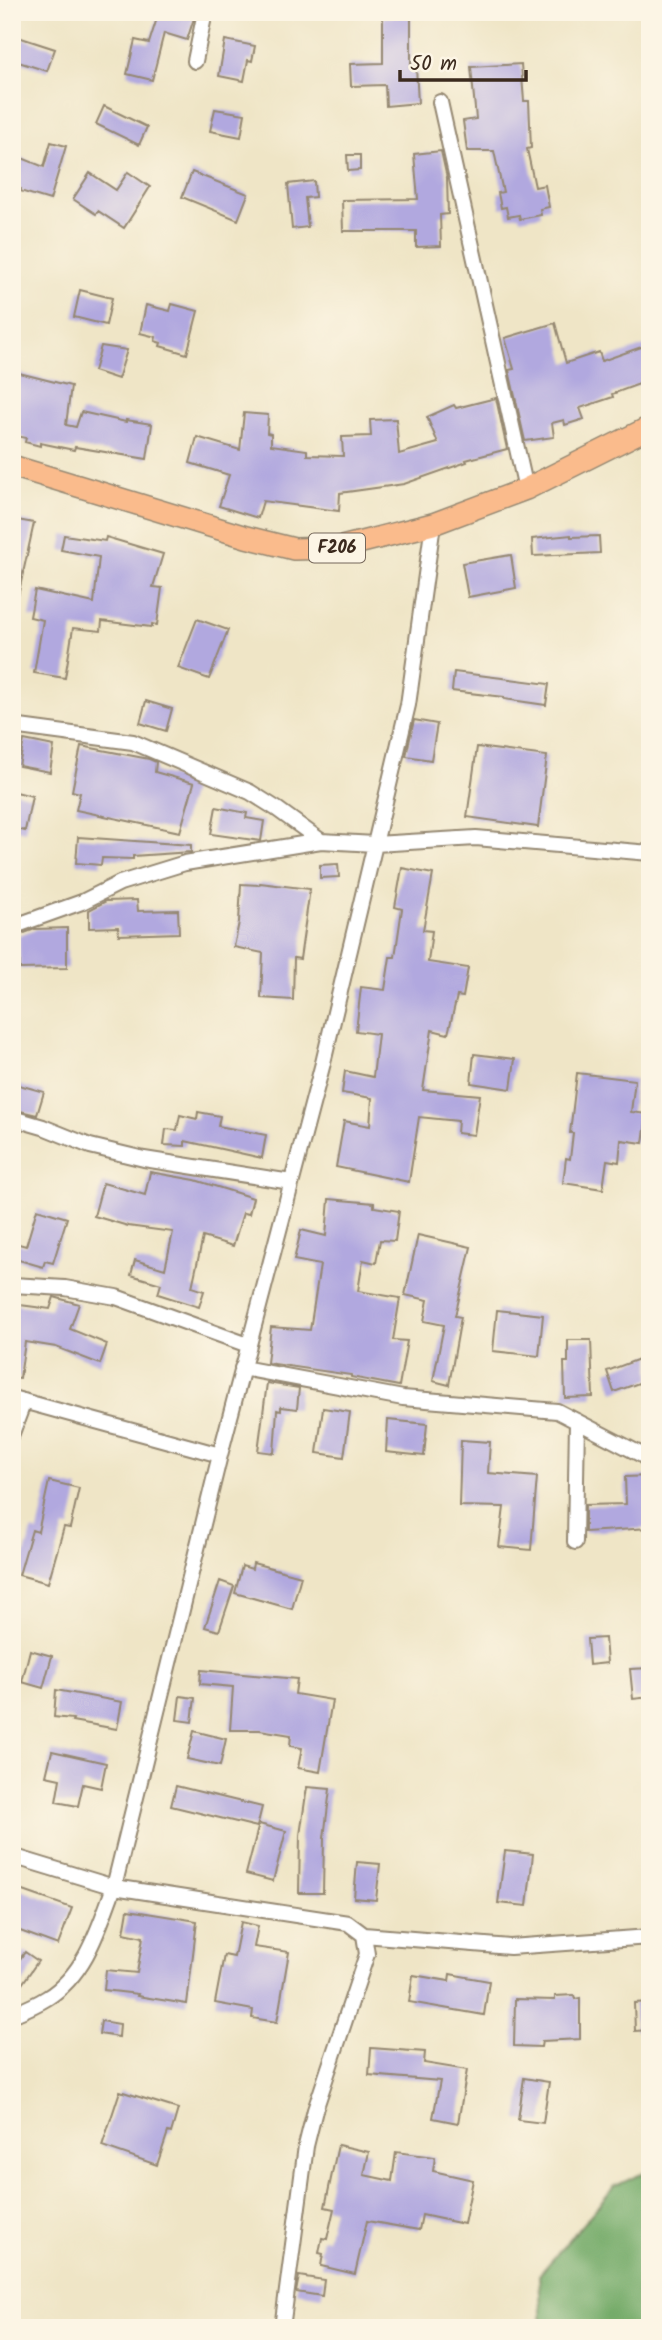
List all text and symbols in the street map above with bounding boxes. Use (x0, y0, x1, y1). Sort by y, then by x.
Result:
scale bar (400, 38, 526, 82)
text: 50 m (410, 48, 457, 81)
road number: F206 (309, 534, 365, 562)

